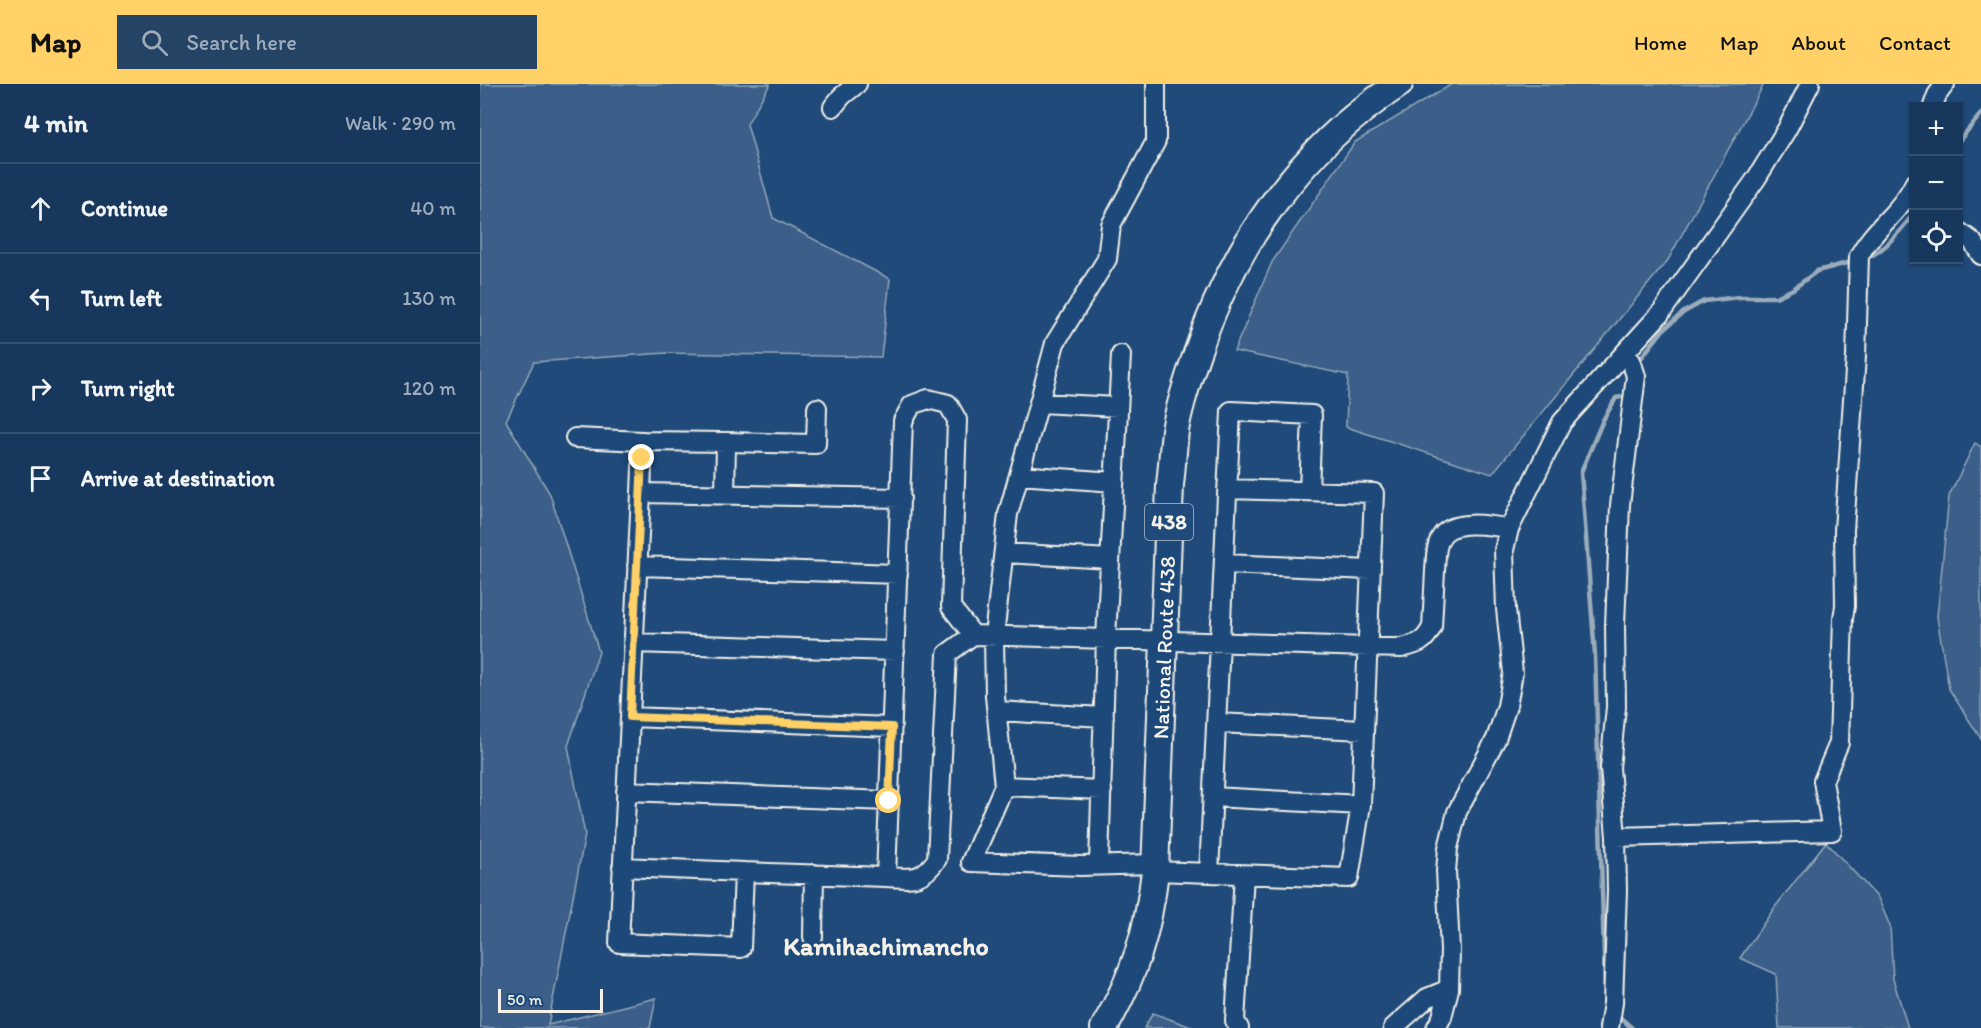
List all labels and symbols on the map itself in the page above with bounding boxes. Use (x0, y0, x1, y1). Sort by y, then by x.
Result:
route end (628, 444, 654, 470)
road number: 438 (1145, 504, 1193, 540)
street label: National Route 438 (1147, 555, 1181, 740)
route start (875, 787, 901, 813)
district label: Kamihachimancho (783, 930, 989, 962)
scale bar (498, 986, 603, 1014)

